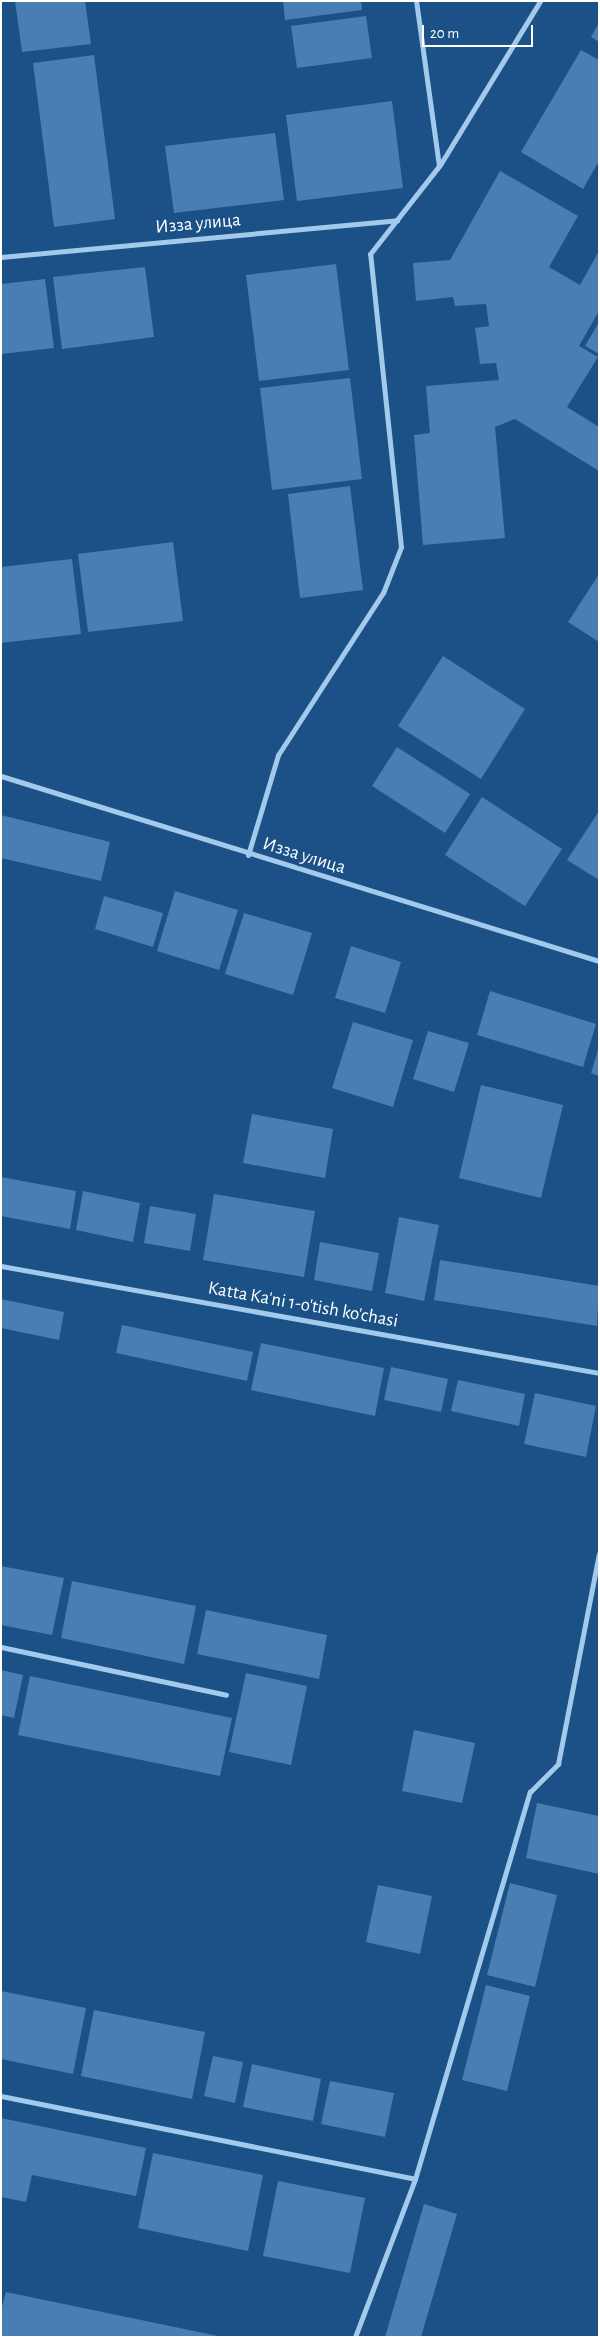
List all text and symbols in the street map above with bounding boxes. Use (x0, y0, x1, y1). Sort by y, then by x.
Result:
scale bar (425, 15, 536, 47)
text: 20 m (430, 26, 459, 41)
street label: Изза улица (154, 209, 242, 239)
street label: Изза улица (260, 833, 348, 879)
street label: Katta Ka'ni 1-o'tish ko'chasi (206, 1277, 400, 1333)

